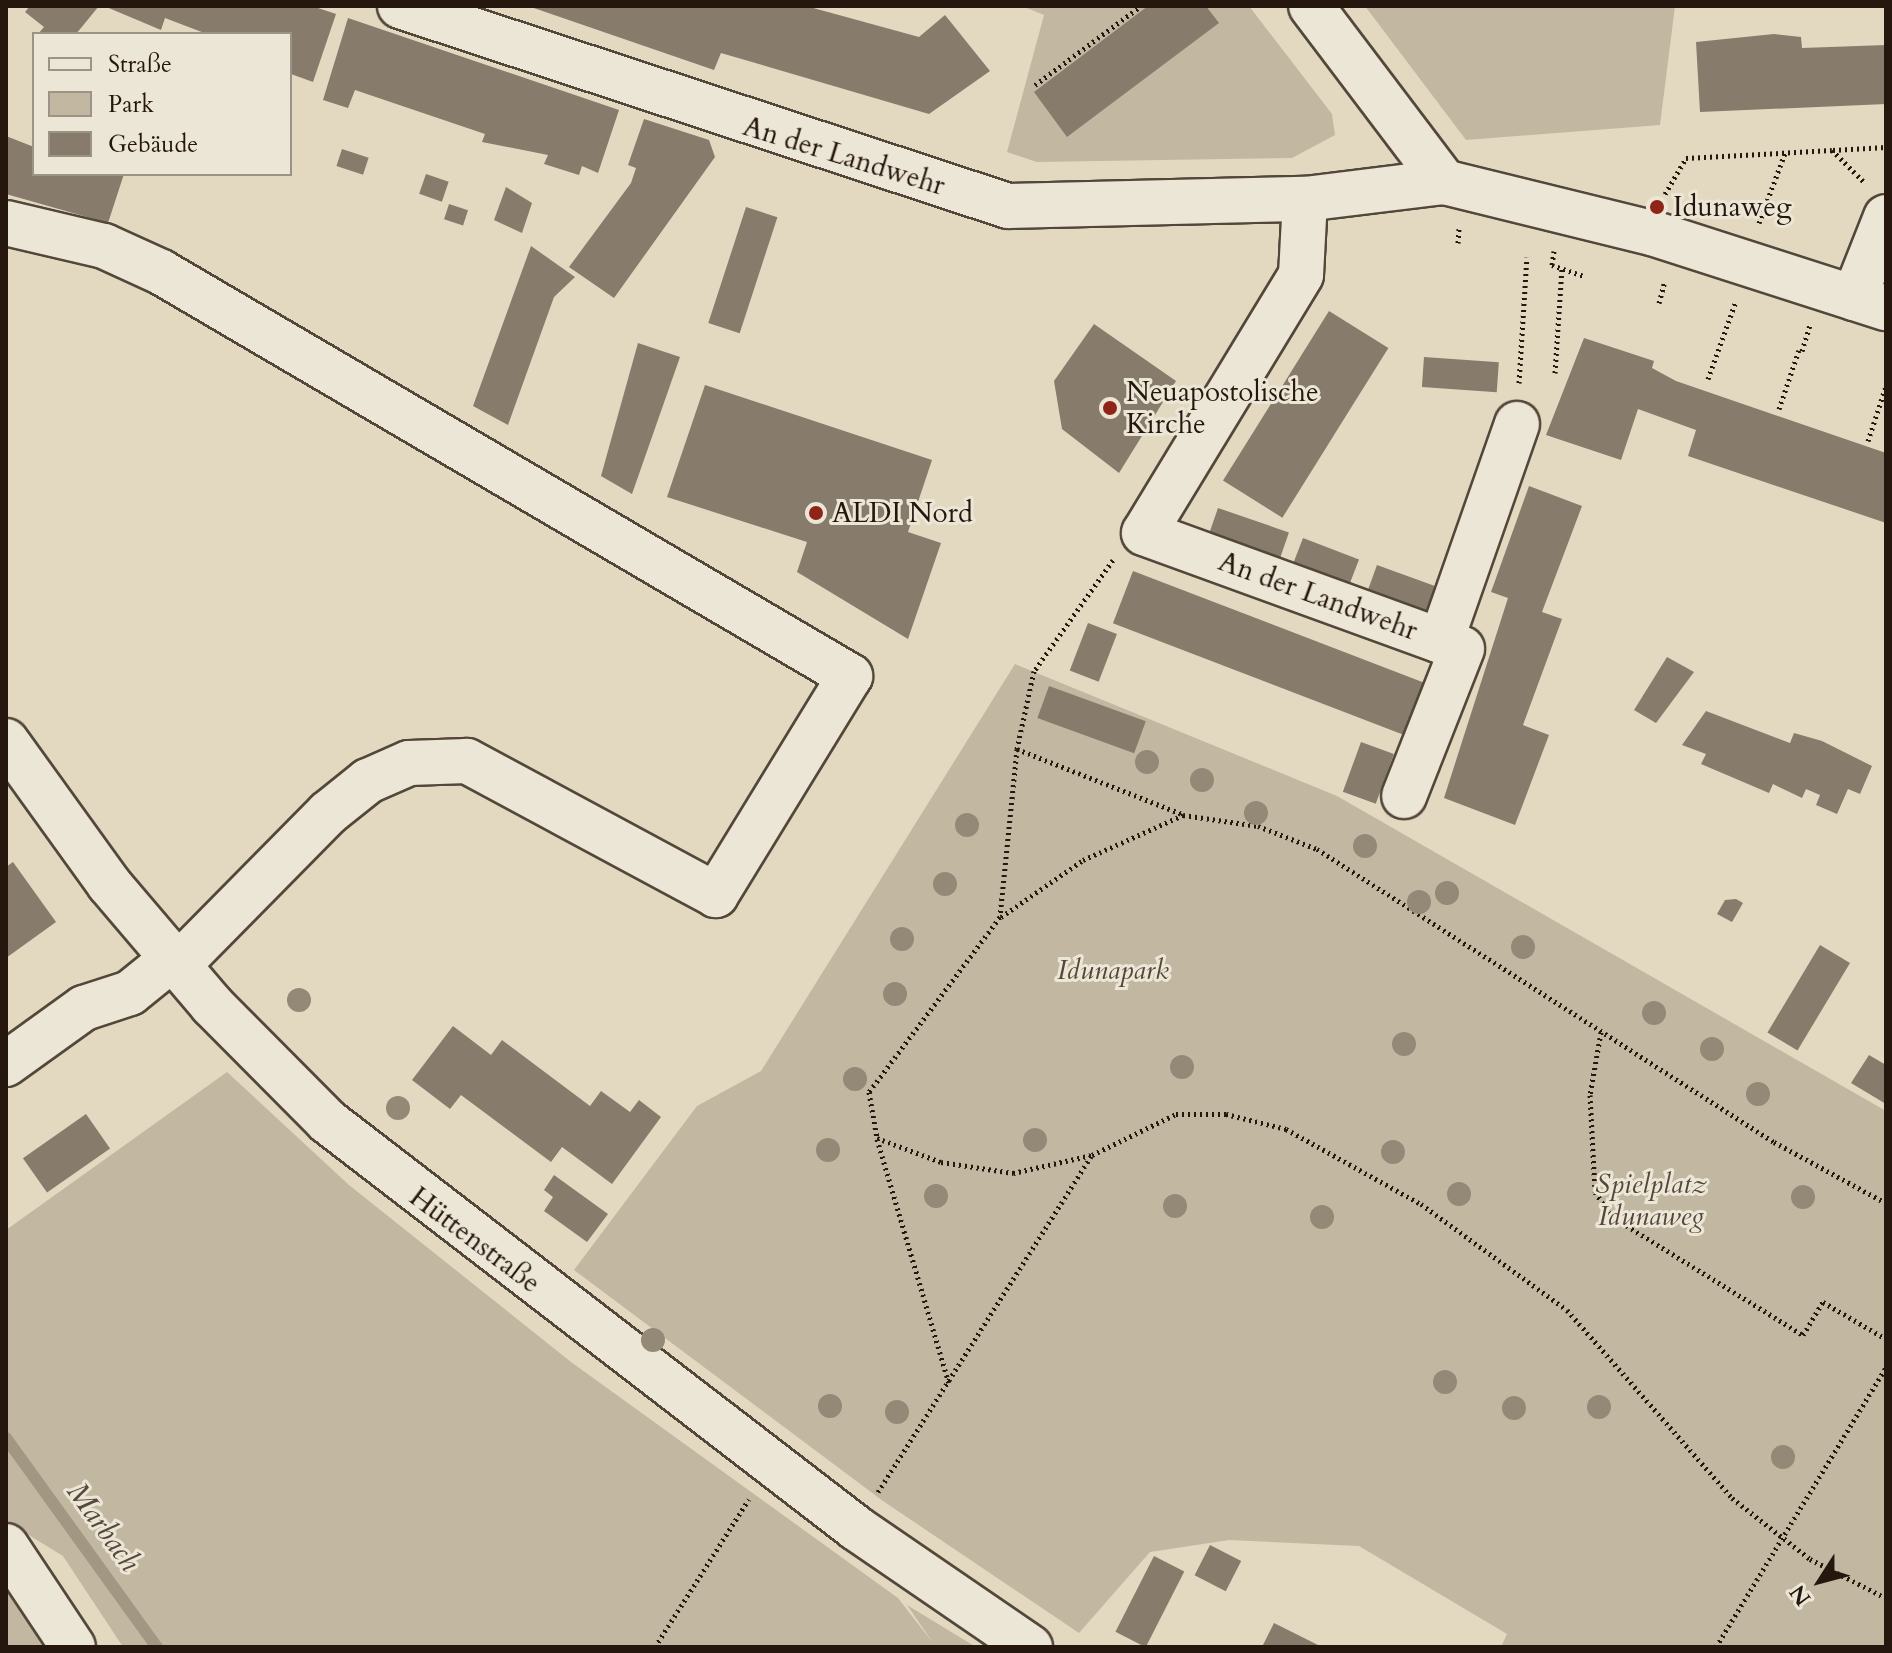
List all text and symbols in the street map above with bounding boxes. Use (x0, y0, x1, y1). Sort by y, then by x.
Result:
legend (32, 32, 292, 176)
text: Straße (108, 48, 172, 81)
text: Park (108, 88, 154, 121)
street label: An der Landwehr (739, 109, 949, 203)
text: Gebäude (108, 128, 198, 161)
place label: Idunaweg (1673, 190, 1792, 224)
marker: Idunaweg (1648, 198, 1666, 216)
place label: Neuapostolische Kirche (1126, 375, 1319, 441)
marker: Neuapostolische Kirche (1101, 399, 1119, 417)
place label: ALDI Nord (832, 496, 973, 530)
marker: ALDI Nord (807, 504, 825, 522)
street label: An der Landwehr (1214, 544, 1422, 648)
park label: Idunapark (1057, 953, 1169, 987)
park label: Spielplatz Idunaweg (1595, 1167, 1707, 1233)
street label: Hüttenstraße (403, 1180, 547, 1300)
water label: Marbach (59, 1475, 147, 1579)
north arrow (1780, 1541, 1860, 1621)
text: N (1783, 1579, 1818, 1612)

